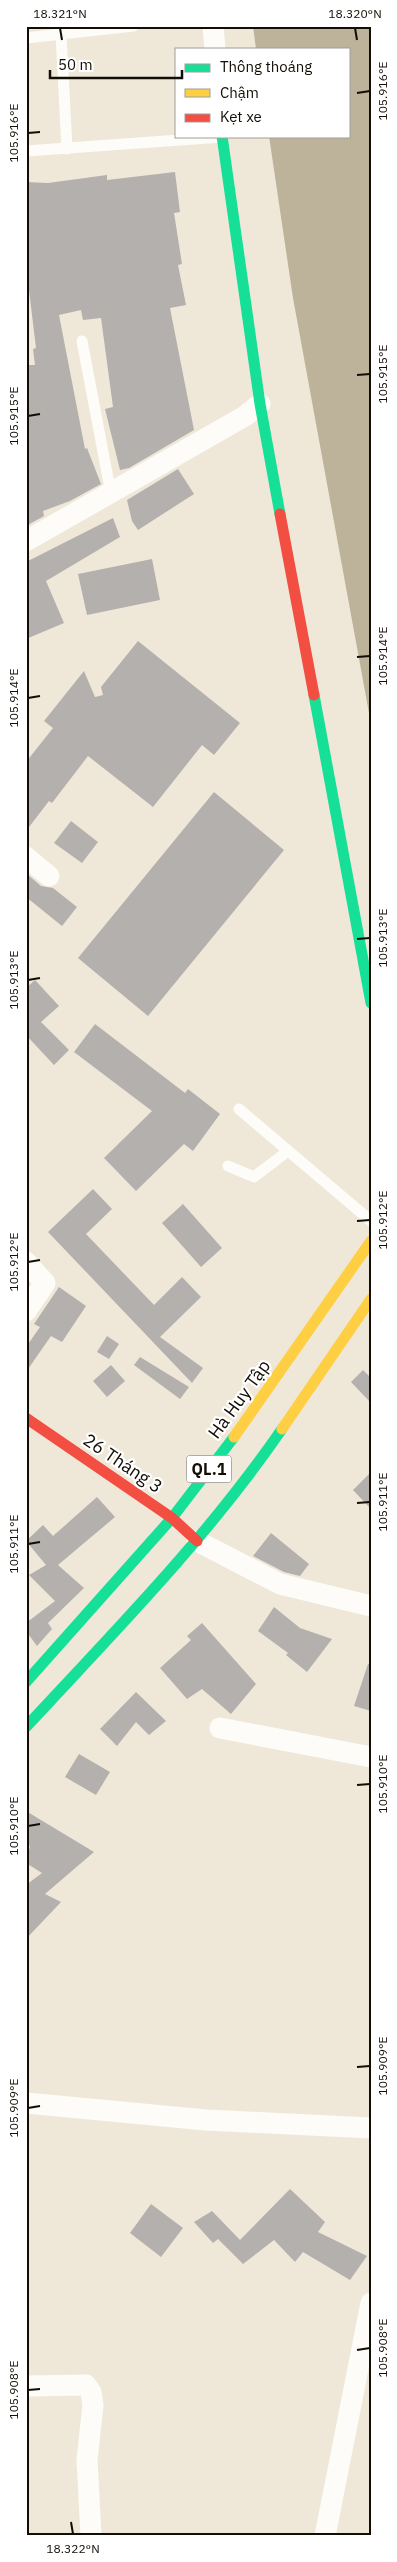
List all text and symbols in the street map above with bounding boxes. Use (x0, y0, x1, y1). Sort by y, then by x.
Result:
text: 18.321°N (33, 6, 87, 21)
text: 18.320°N (328, 6, 382, 21)
scale bar (50, 48, 182, 80)
legend (175, 48, 350, 138)
text: 50 m (58, 55, 93, 74)
text: Thông thoáng (220, 57, 312, 76)
text: 105.916°E (375, 61, 390, 121)
text: Chậm (220, 83, 259, 102)
text: 105.916°E (6, 103, 21, 163)
text: Kẹt xe (220, 107, 262, 126)
text: 105.915°E (375, 344, 390, 404)
text: 105.915°E (6, 386, 21, 446)
text: 105.914°E (375, 626, 390, 686)
text: 105.914°E (6, 668, 21, 728)
text: 105.913°E (375, 908, 390, 968)
text: 105.913°E (6, 950, 21, 1010)
text: 105.912°E (375, 1190, 390, 1250)
text: 105.912°E (6, 1232, 21, 1292)
street label: Hà Huy Tập (203, 1355, 275, 1443)
street label: 26 Tháng 3 (79, 1428, 167, 1498)
road number: QL.1 (186, 1456, 232, 1482)
text: 105.911°E (375, 1472, 390, 1532)
text: 105.911°E (6, 1514, 21, 1574)
text: 105.910°E (375, 1754, 390, 1814)
text: 105.910°E (6, 1796, 21, 1856)
text: 105.909°E (375, 2036, 390, 2096)
text: 105.909°E (6, 2078, 21, 2138)
text: 105.908°E (375, 2318, 390, 2378)
text: 105.908°E (6, 2360, 21, 2420)
text: 18.322°N (46, 2541, 100, 2556)

